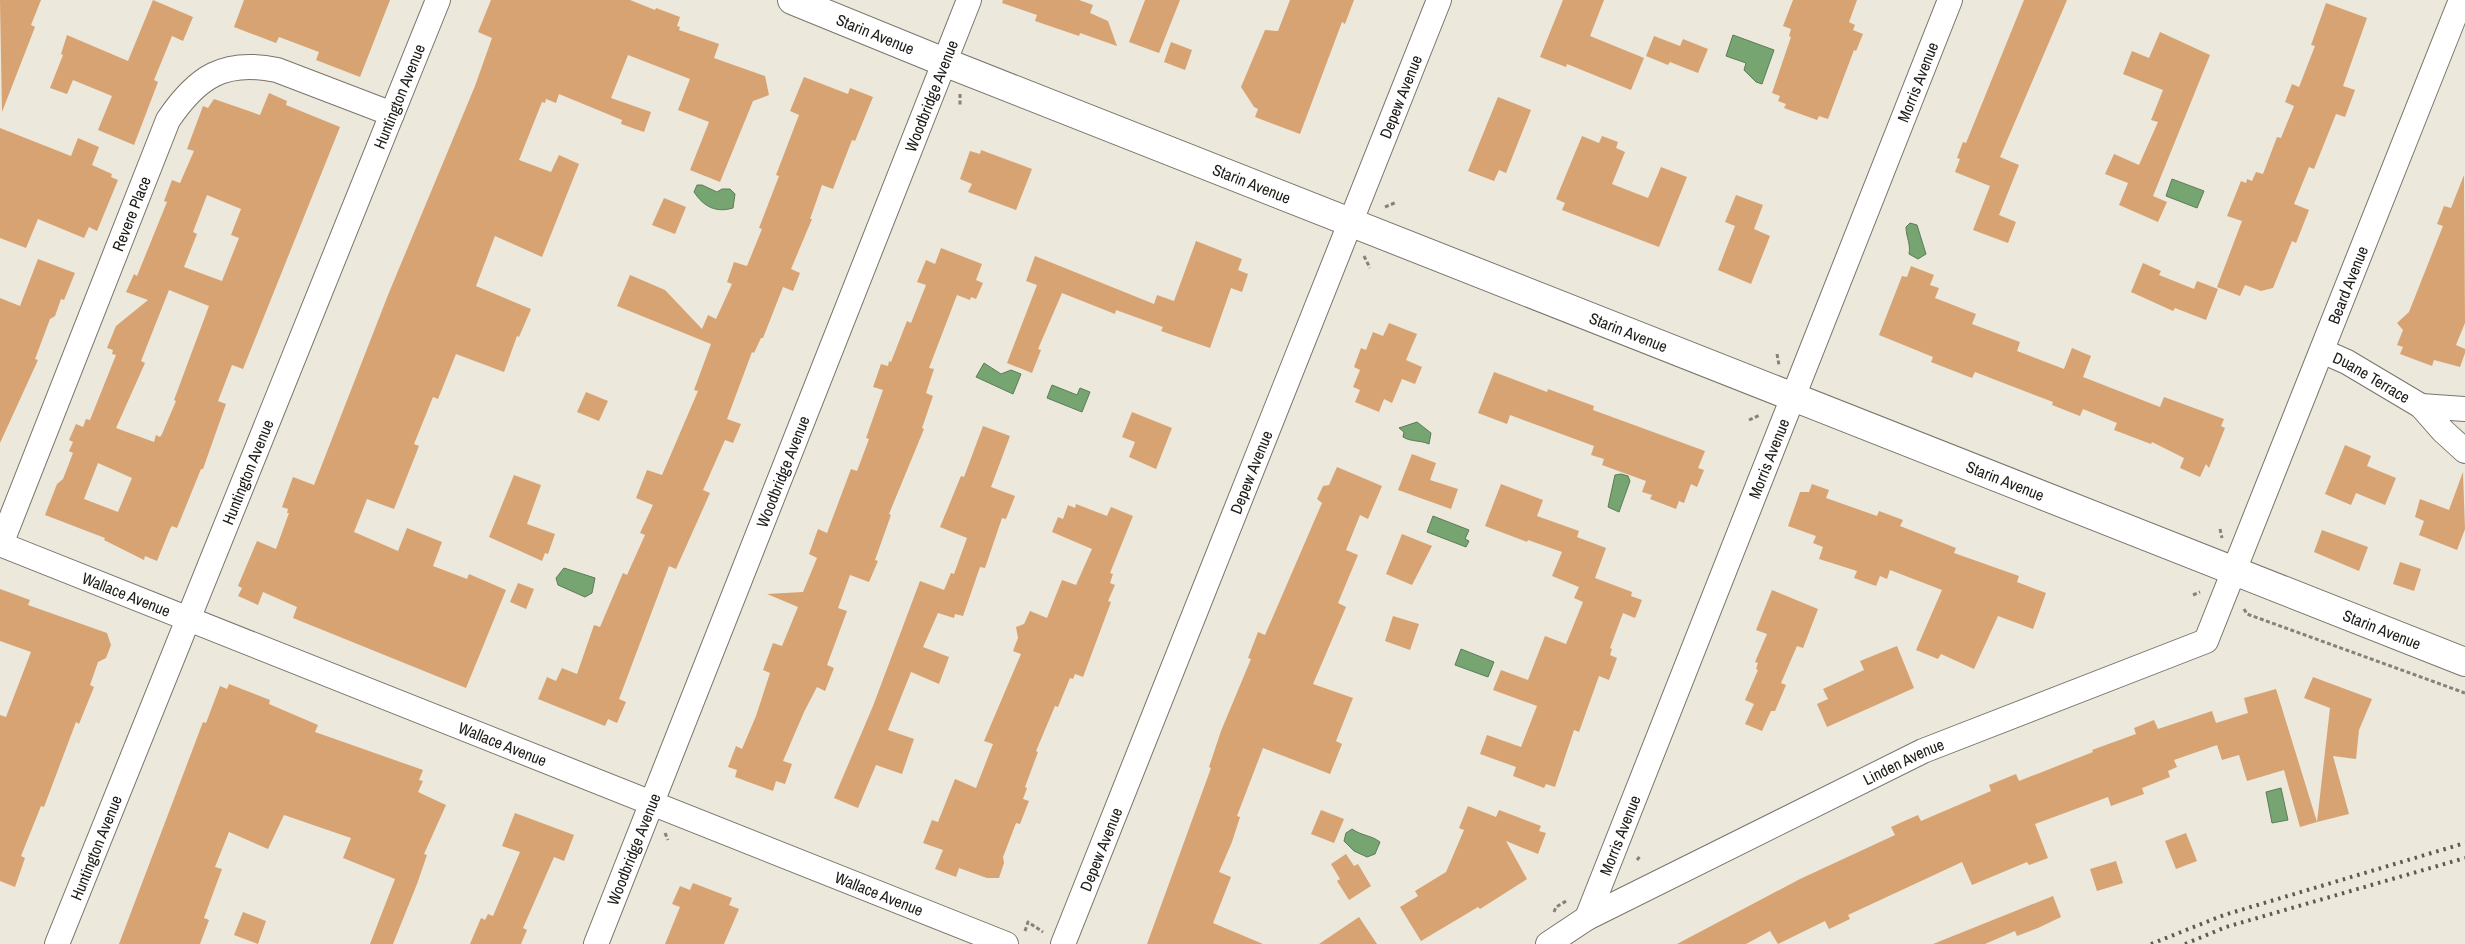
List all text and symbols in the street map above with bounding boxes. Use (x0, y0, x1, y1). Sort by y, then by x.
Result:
street label: Starin Avenue (833, 8, 918, 60)
street label: Woodbridge Avenue (899, 37, 963, 155)
street label: Morris Avenue (1892, 39, 1943, 125)
street label: Huntington Avenue (368, 41, 430, 152)
street label: Depew Avenue (1374, 52, 1427, 142)
street label: Starin Avenue (1209, 158, 1294, 209)
street label: Revere Place (106, 173, 156, 254)
street label: Beard Avenue (2322, 243, 2373, 327)
street label: Starin Avenue (1586, 307, 1671, 357)
street label: Duane Terrace (2330, 346, 2414, 408)
street label: Woodbridge Avenue (751, 412, 815, 531)
street label: Morris Avenue (1743, 415, 1794, 502)
street label: Huntington Avenue (216, 416, 279, 528)
street label: Depew Avenue (1224, 427, 1277, 517)
street label: Starin Avenue (1963, 455, 2048, 506)
street label: Wallace Avenue (79, 567, 174, 622)
street label: Starin Avenue (2340, 604, 2424, 655)
street label: Wallace Avenue (455, 716, 550, 771)
street label: Linden Avenue (1859, 733, 1947, 790)
street label: Woodbridge Avenue (601, 790, 665, 908)
street label: Huntington Avenue (65, 792, 127, 903)
street label: Morris Avenue (1594, 792, 1645, 879)
street label: Depew Avenue (1074, 804, 1127, 894)
street label: Wallace Avenue (832, 866, 927, 921)

